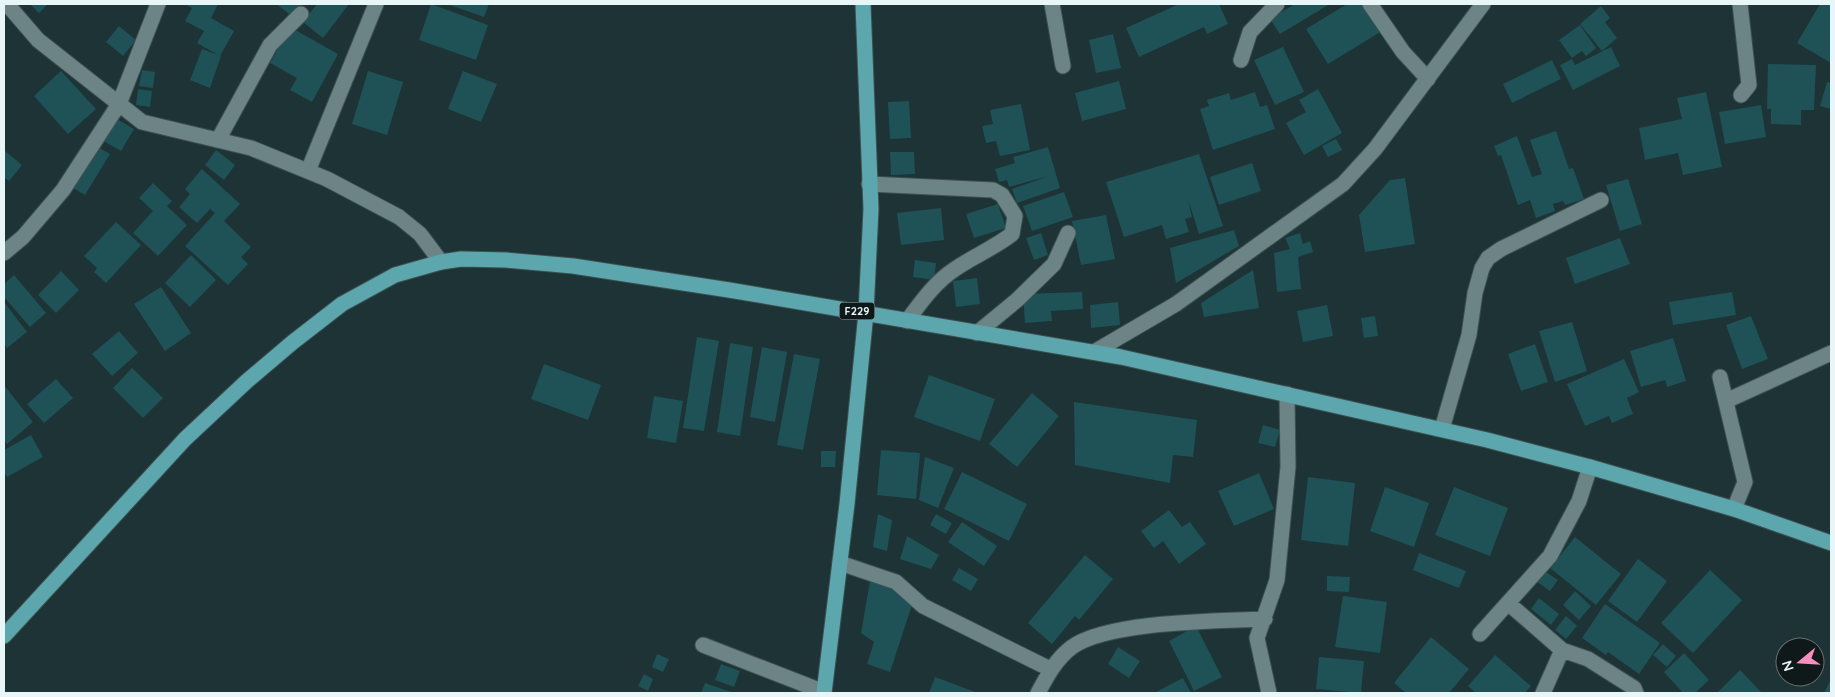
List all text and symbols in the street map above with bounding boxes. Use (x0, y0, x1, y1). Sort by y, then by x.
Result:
road number: F229 (840, 302, 874, 320)
north arrow (1775, 637, 1825, 687)
text: N (1777, 658, 1798, 674)

